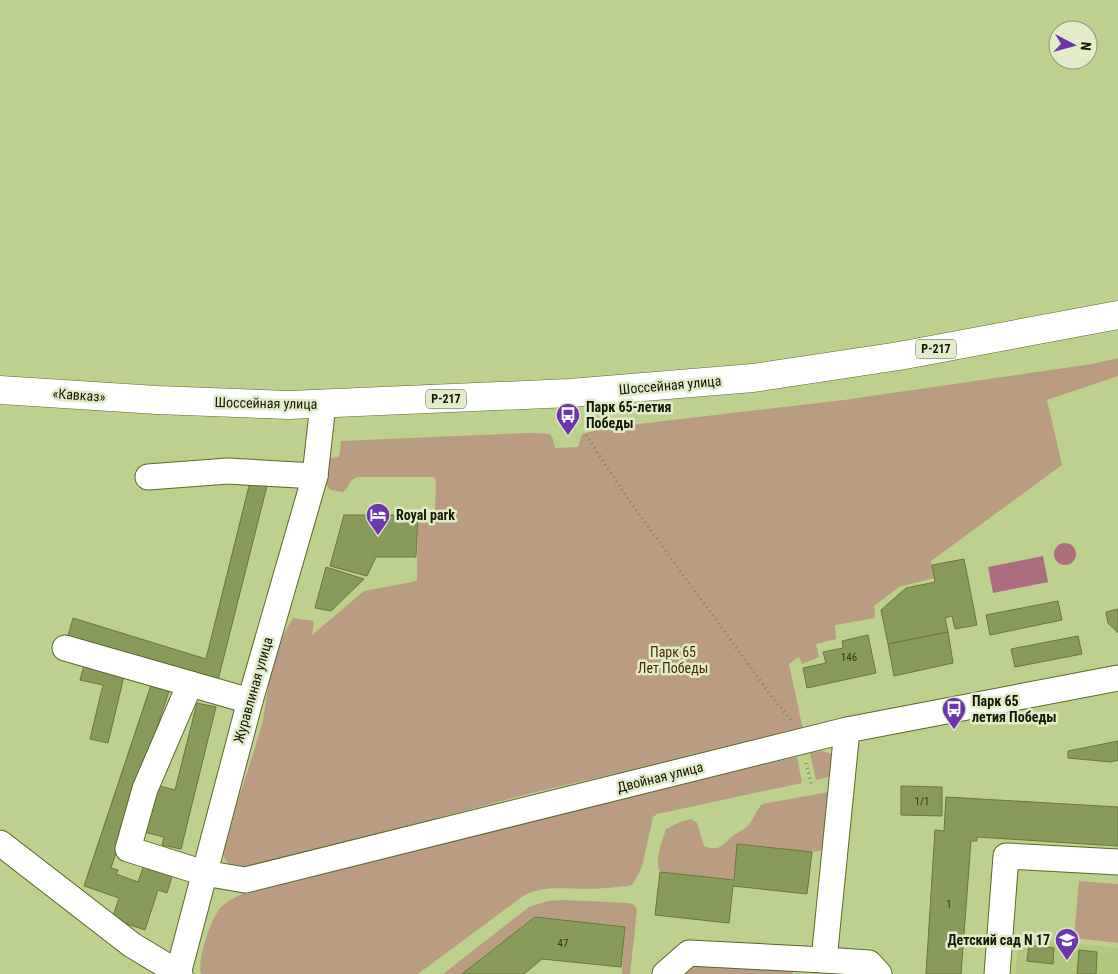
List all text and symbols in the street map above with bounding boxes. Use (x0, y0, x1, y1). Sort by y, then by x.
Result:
north arrow (1048, 20, 1098, 70)
text: N (1078, 41, 1094, 51)
road number: Р-217 (916, 339, 956, 358)
street label: Шоссейная улица (618, 373, 722, 397)
street label: «Кавказ» (52, 385, 106, 405)
road number: Р-217 (426, 389, 466, 408)
street label: Шоссейная улица (215, 394, 317, 412)
place label: Парк 65-летия Победы (586, 399, 672, 431)
bus stop icon: Парк 65-летия Победы (555, 402, 581, 436)
hotel icon: Royal park (365, 502, 391, 536)
place label: Royal park (396, 507, 455, 523)
street label: Журавлиная улица (230, 635, 276, 745)
park label: Парк 65 Лет Победы (638, 644, 708, 676)
house number: 146 (841, 651, 857, 664)
place label: Парк 65 летия Победы (972, 693, 1057, 725)
bus stop icon: Парк 65 летия Победы (941, 696, 967, 730)
street label: Двойная улица (615, 759, 705, 795)
house number: 1/1 (915, 795, 929, 808)
house number: 1 (946, 898, 952, 911)
school or university icon: Детский сад N 17 (1054, 927, 1080, 961)
place label: Детский сад N 17 (947, 932, 1050, 948)
house number: 47 (558, 937, 568, 950)

